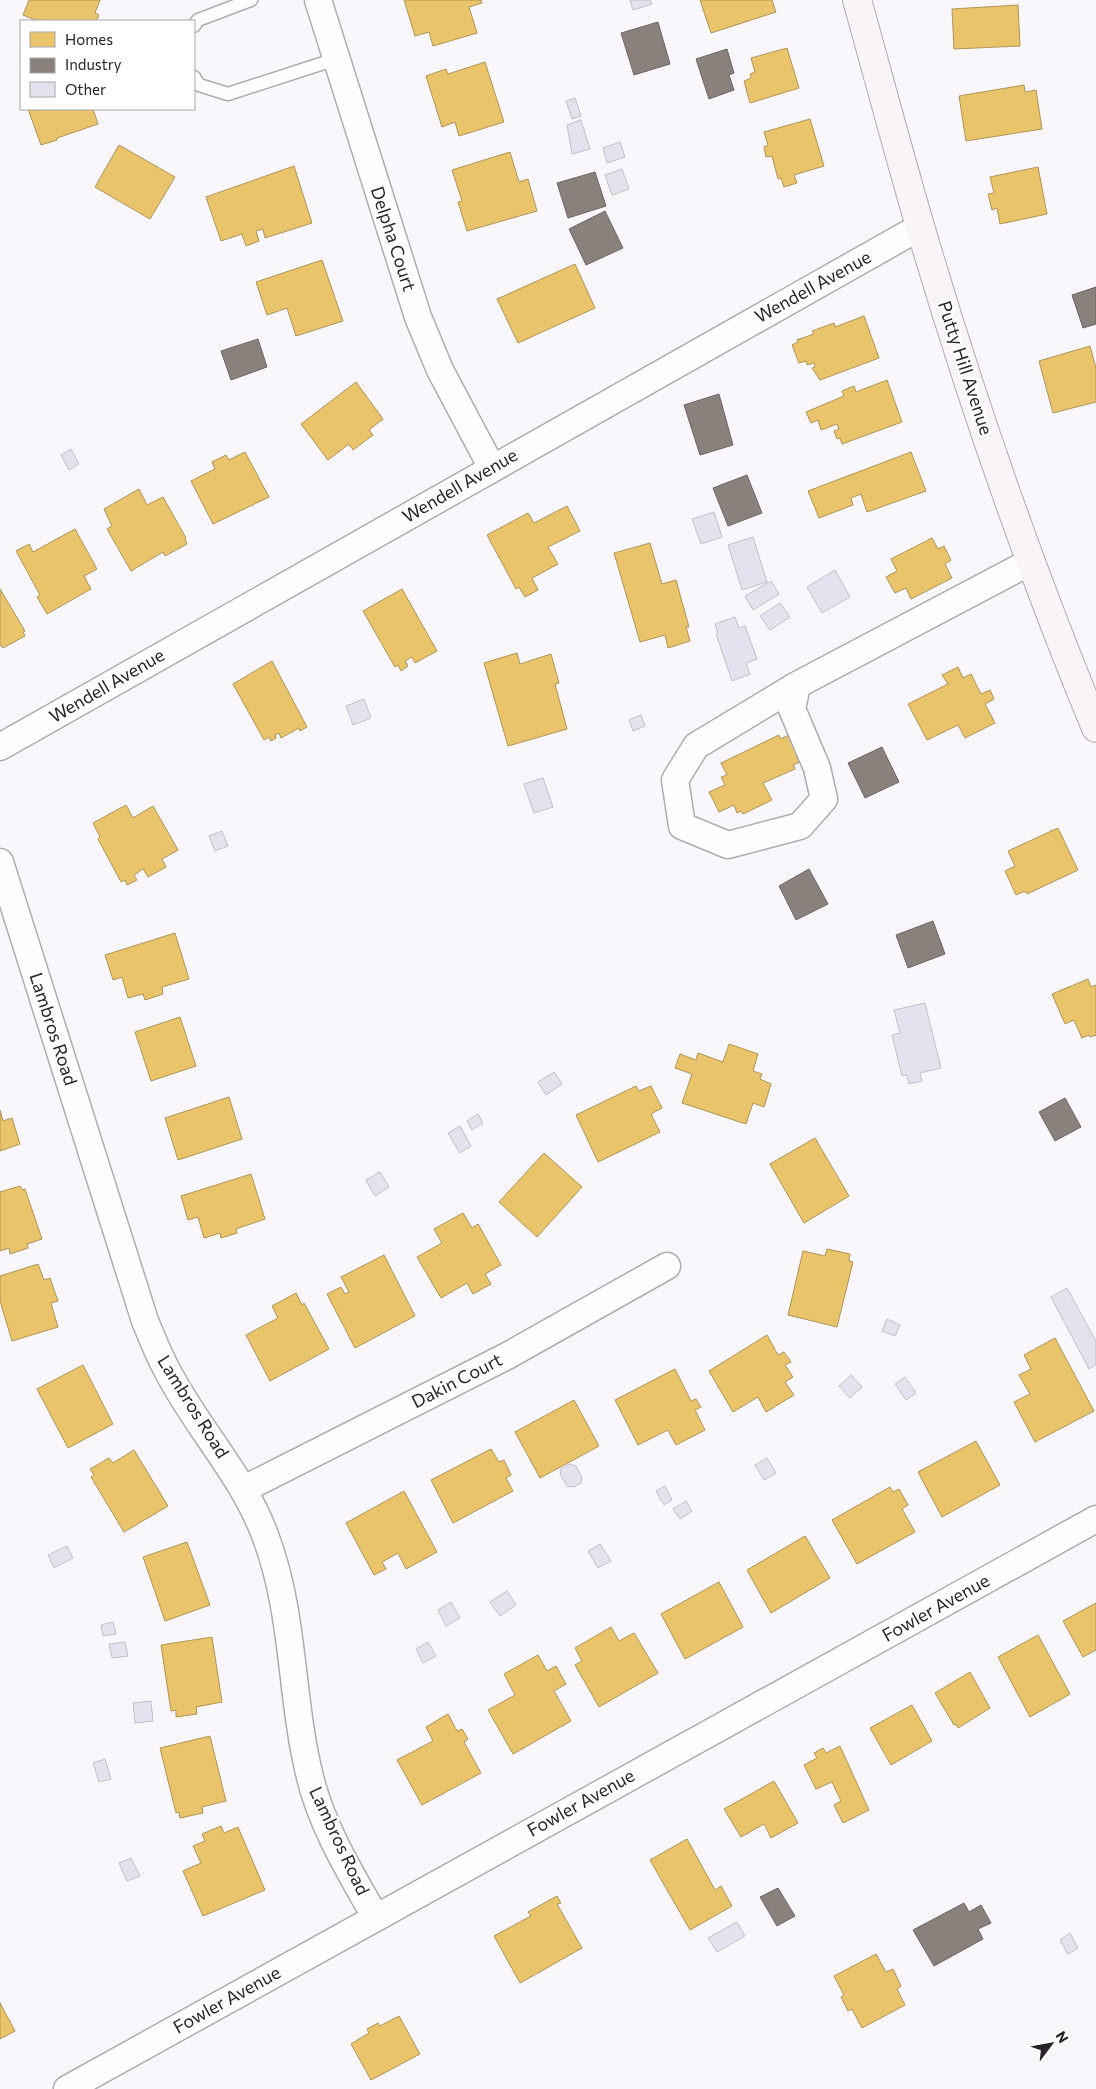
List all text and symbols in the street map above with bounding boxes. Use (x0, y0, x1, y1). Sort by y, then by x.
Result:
legend (20, 20, 195, 110)
text: Homes (65, 30, 113, 48)
text: Industry (65, 55, 122, 73)
text: Other (65, 80, 106, 98)
street label: Delpha Court (367, 184, 421, 294)
street label: Wendell Avenue (751, 245, 874, 327)
street label: Putty Hill Avenue (934, 298, 998, 437)
street label: Wendell Avenue (398, 443, 521, 527)
street label: Wendell Avenue (45, 643, 168, 727)
street label: Lambros Road (25, 970, 83, 1088)
street label: Dakin Court (408, 1348, 505, 1412)
street label: Lambros Road (153, 1351, 234, 1462)
street label: Fowler Avenue (878, 1569, 993, 1646)
street label: Fowler Avenue (523, 1764, 638, 1841)
street label: Lambros Road (305, 1783, 375, 1898)
street label: Fowler Avenue (169, 1961, 284, 2038)
north arrow (1026, 2019, 1076, 2069)
text: N (1052, 2028, 1072, 2046)

